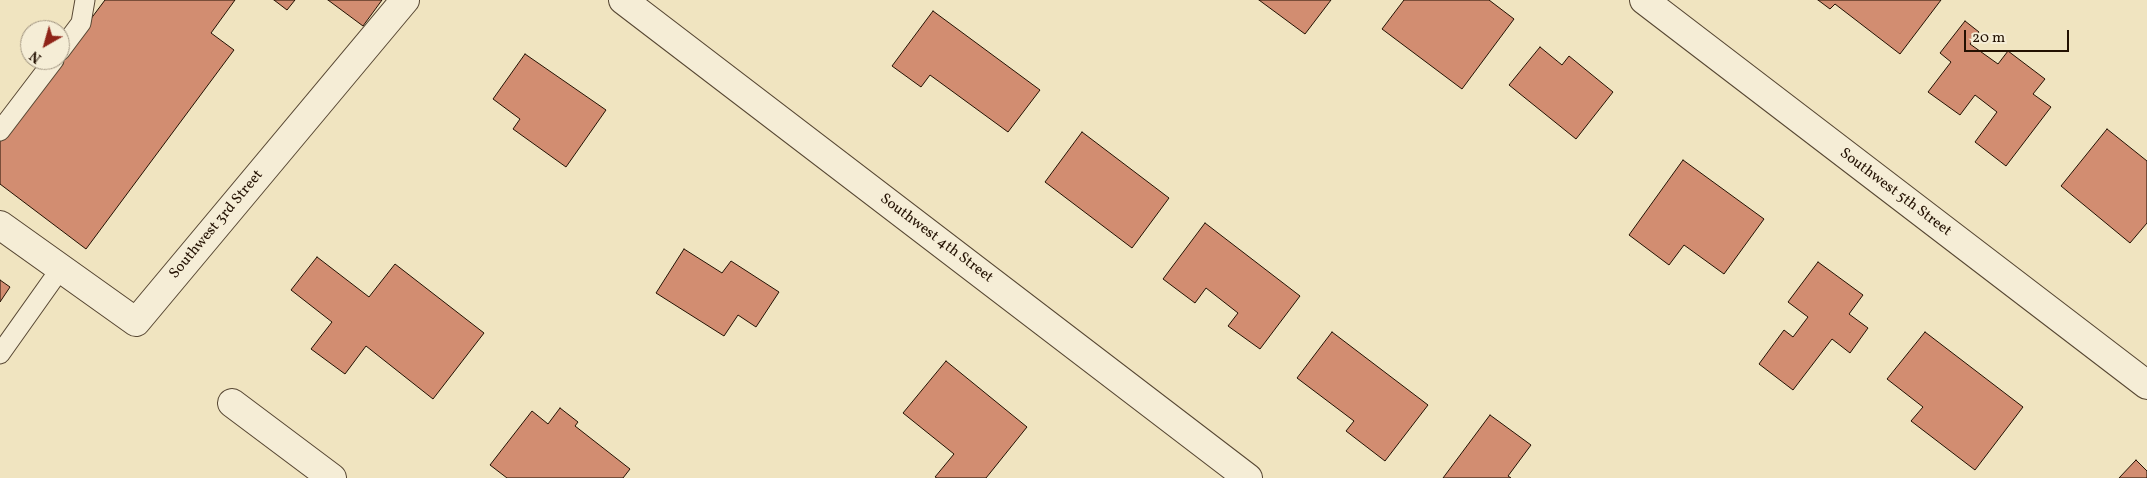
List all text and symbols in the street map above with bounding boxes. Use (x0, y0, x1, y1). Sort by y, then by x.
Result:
north arrow (20, 20, 70, 70)
scale bar (1967, 20, 2072, 52)
text: 20 m (1972, 28, 2005, 49)
text: N (26, 46, 46, 67)
street label: Southwest 5th Street (1836, 145, 1954, 241)
street label: Southwest 3rd Street (166, 167, 268, 283)
street label: Southwest 4th Street (876, 191, 996, 287)

